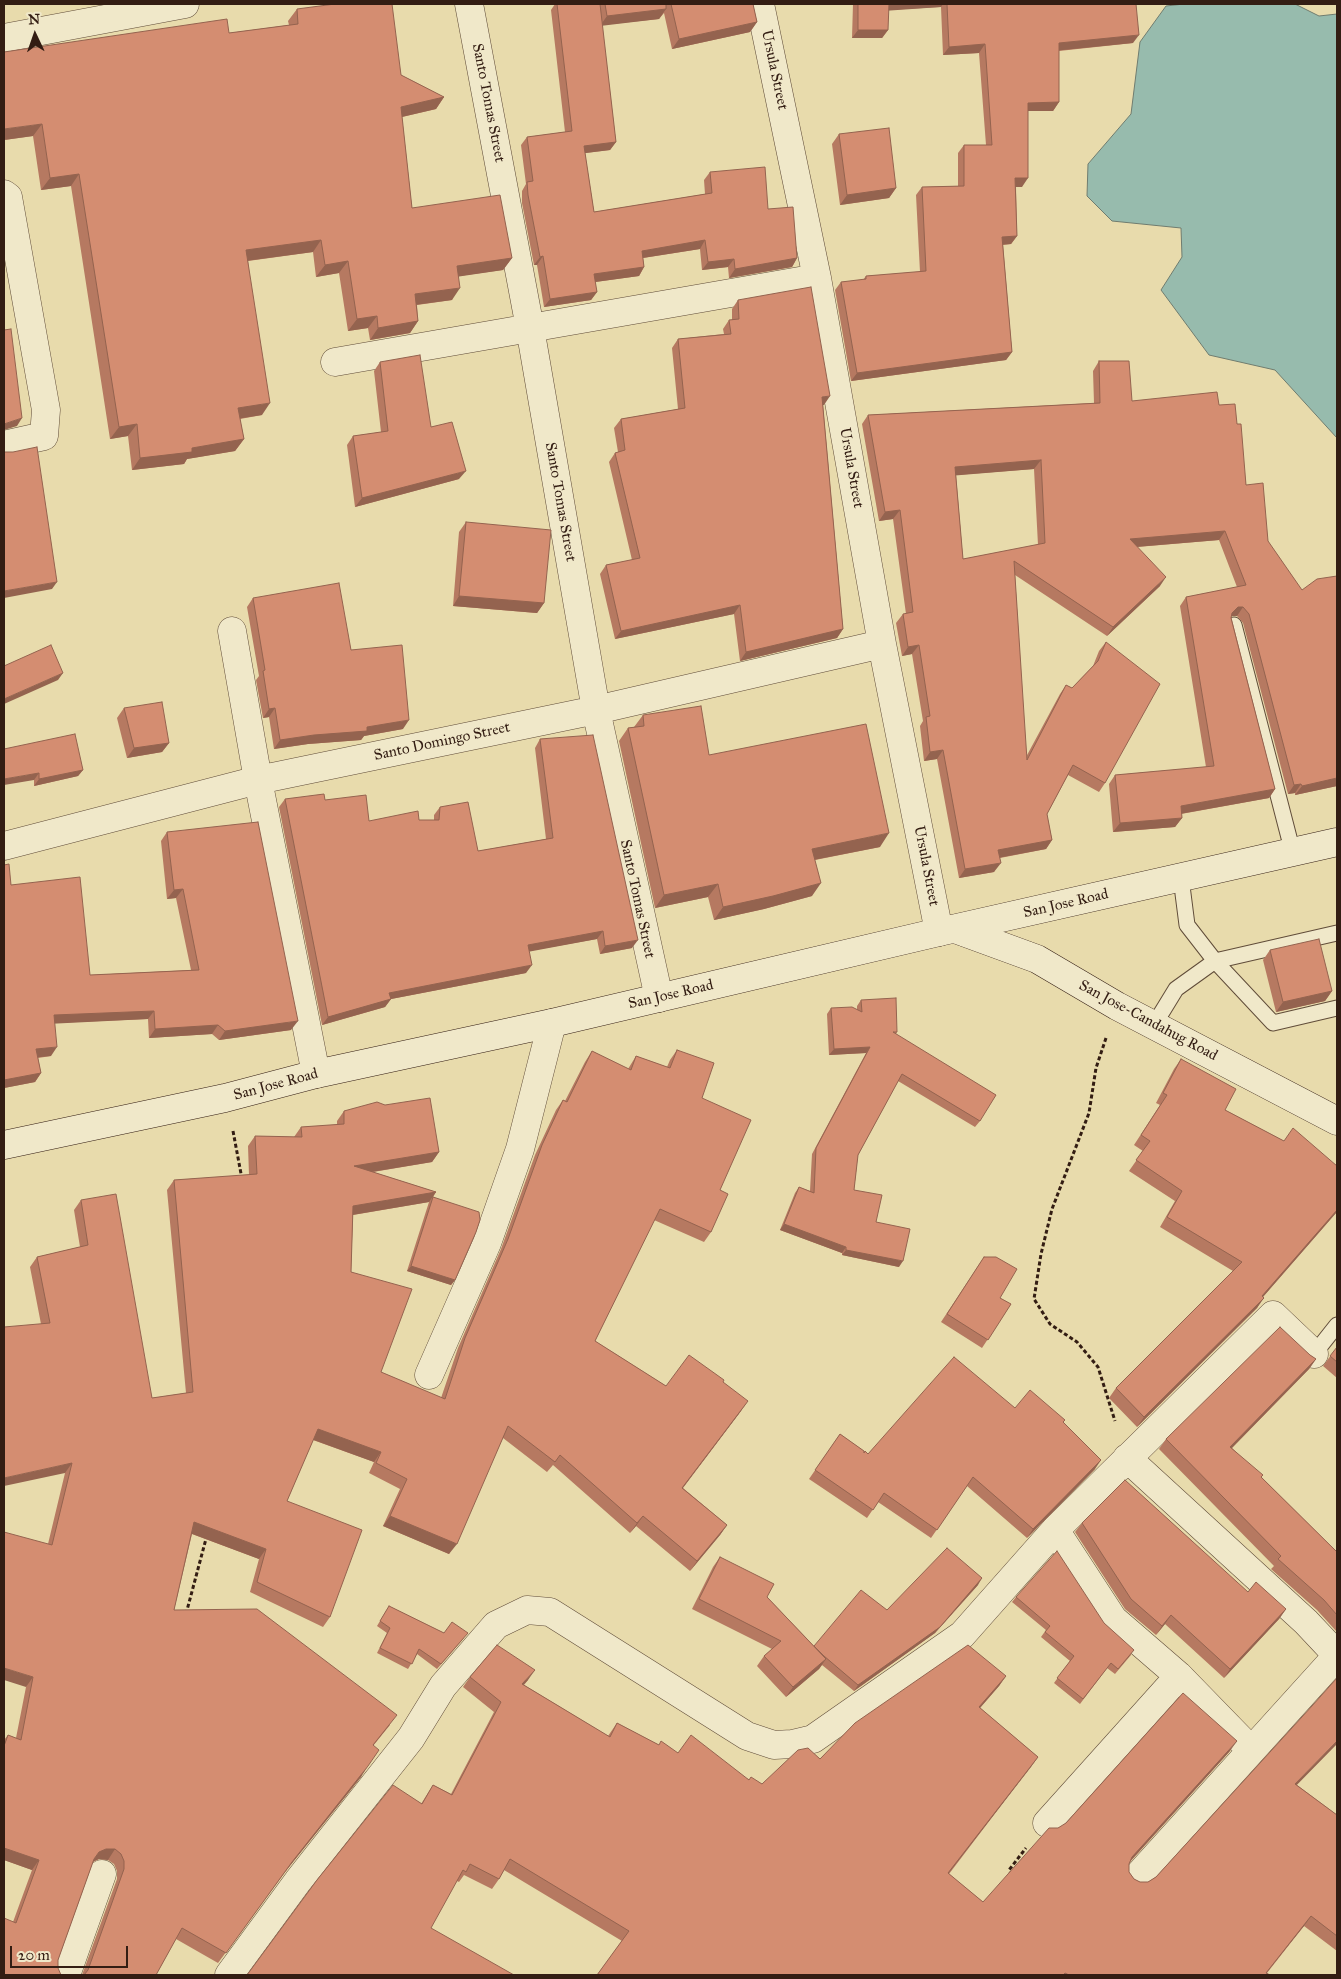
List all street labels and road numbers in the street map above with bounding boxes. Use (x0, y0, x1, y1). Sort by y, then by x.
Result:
street label: Ursula Street (757, 28, 791, 112)
street label: Santo Tomas Street (468, 42, 508, 164)
street label: Ursula Street (835, 426, 867, 510)
street label: Santo Tomas Street (541, 441, 579, 563)
street label: Santo Domingo Street (372, 719, 512, 765)
street label: Ursula Street (909, 824, 943, 908)
street label: Santo Tomas Street (616, 838, 658, 960)
street label: San Jose Road (1022, 885, 1110, 923)
street label: San Jose Road (627, 976, 715, 1014)
street label: San Jose-Candahug Road (1076, 977, 1220, 1065)
street label: San Jose Road (232, 1065, 320, 1105)

